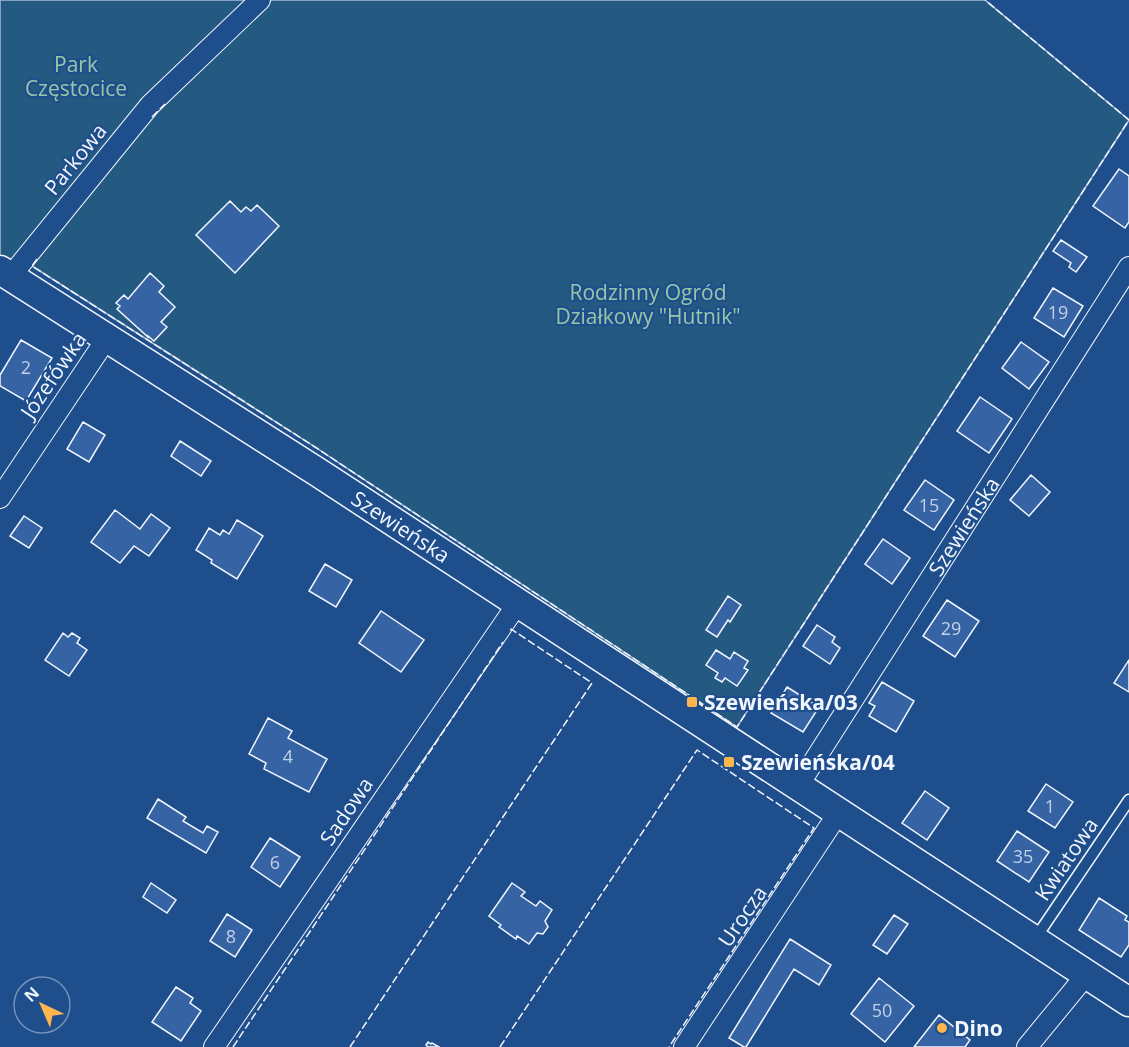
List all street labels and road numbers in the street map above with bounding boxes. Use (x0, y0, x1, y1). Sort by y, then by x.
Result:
street label: Parkowa (38, 117, 112, 201)
street label: Józefówka (13, 326, 92, 425)
street label: Szewieńska (922, 472, 1006, 581)
street label: Szewieńska (346, 484, 456, 569)
street label: Sadowa (313, 771, 379, 851)
street label: Kwiatowa (1028, 812, 1104, 906)
street label: Urocza (711, 880, 773, 952)

